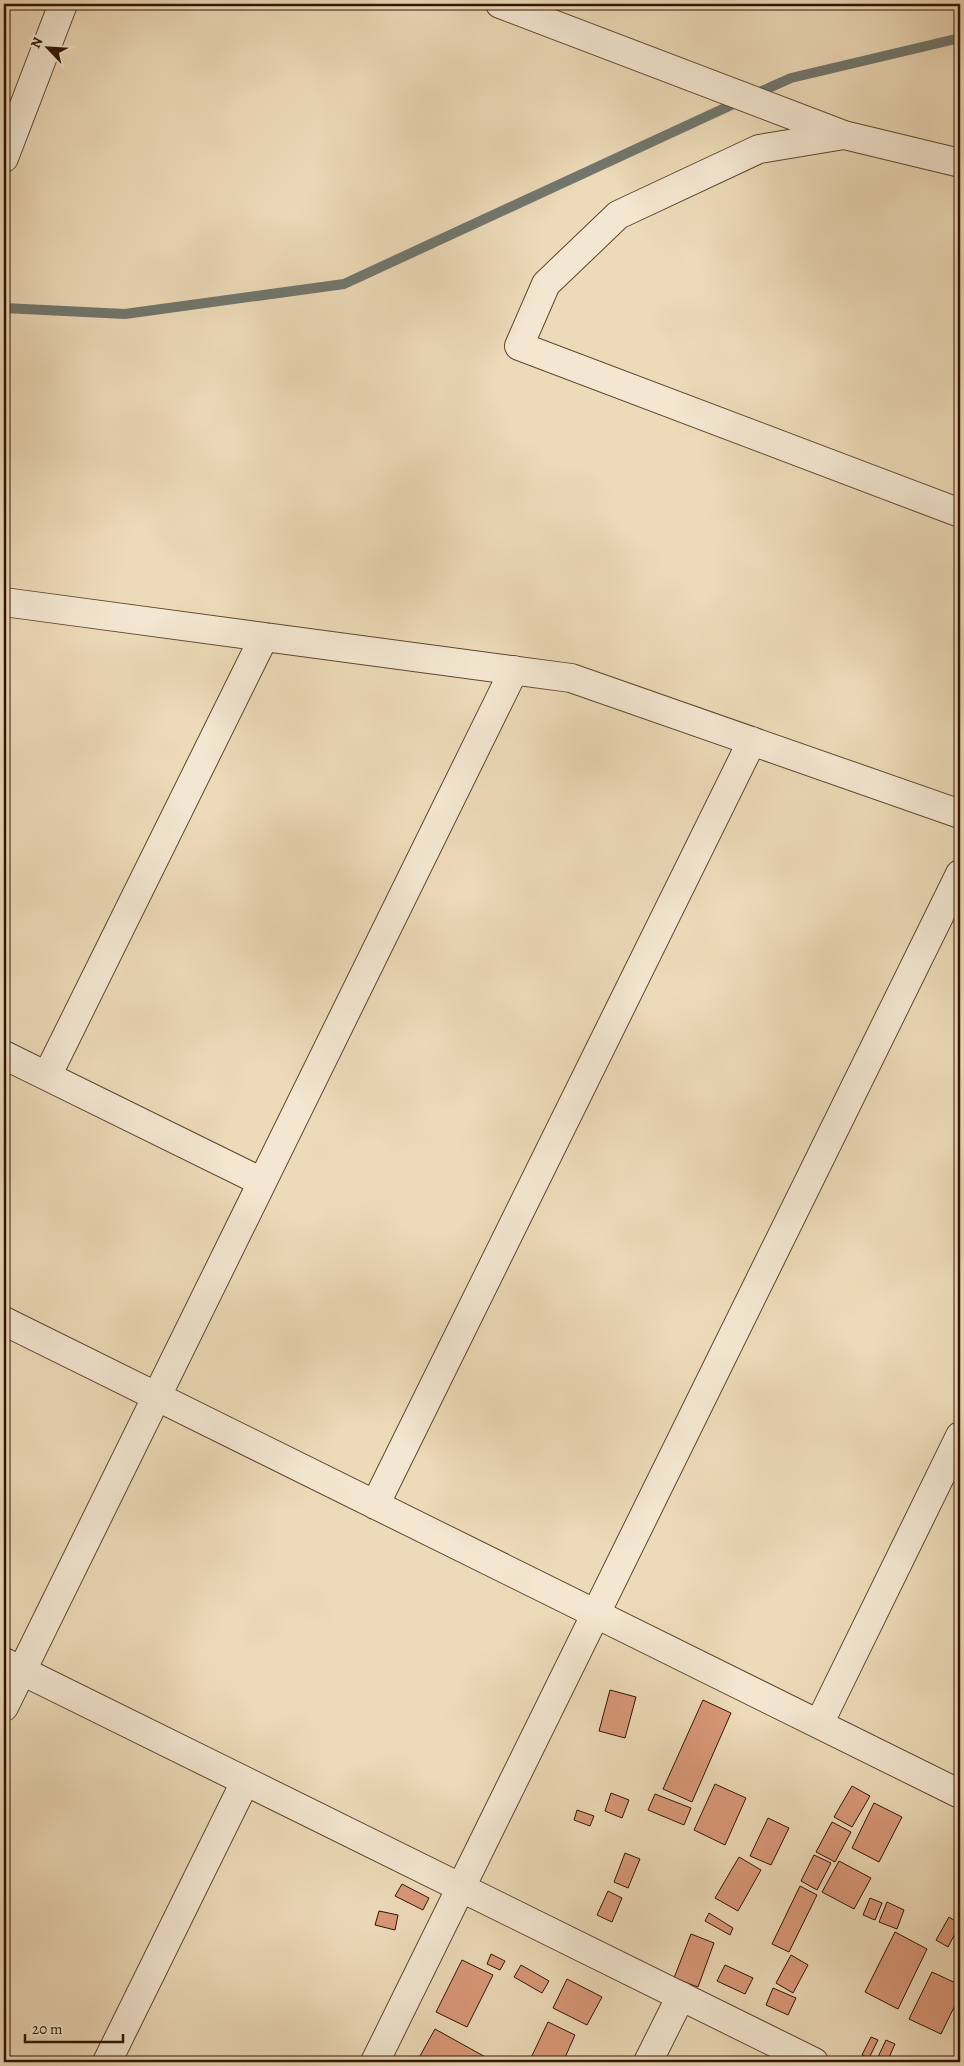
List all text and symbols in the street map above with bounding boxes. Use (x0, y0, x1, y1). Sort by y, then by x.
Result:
north arrow (22, 22, 72, 72)
text: N (26, 34, 47, 51)
scale bar (25, 2011, 122, 2043)
text: 20 m (32, 2019, 63, 2039)

